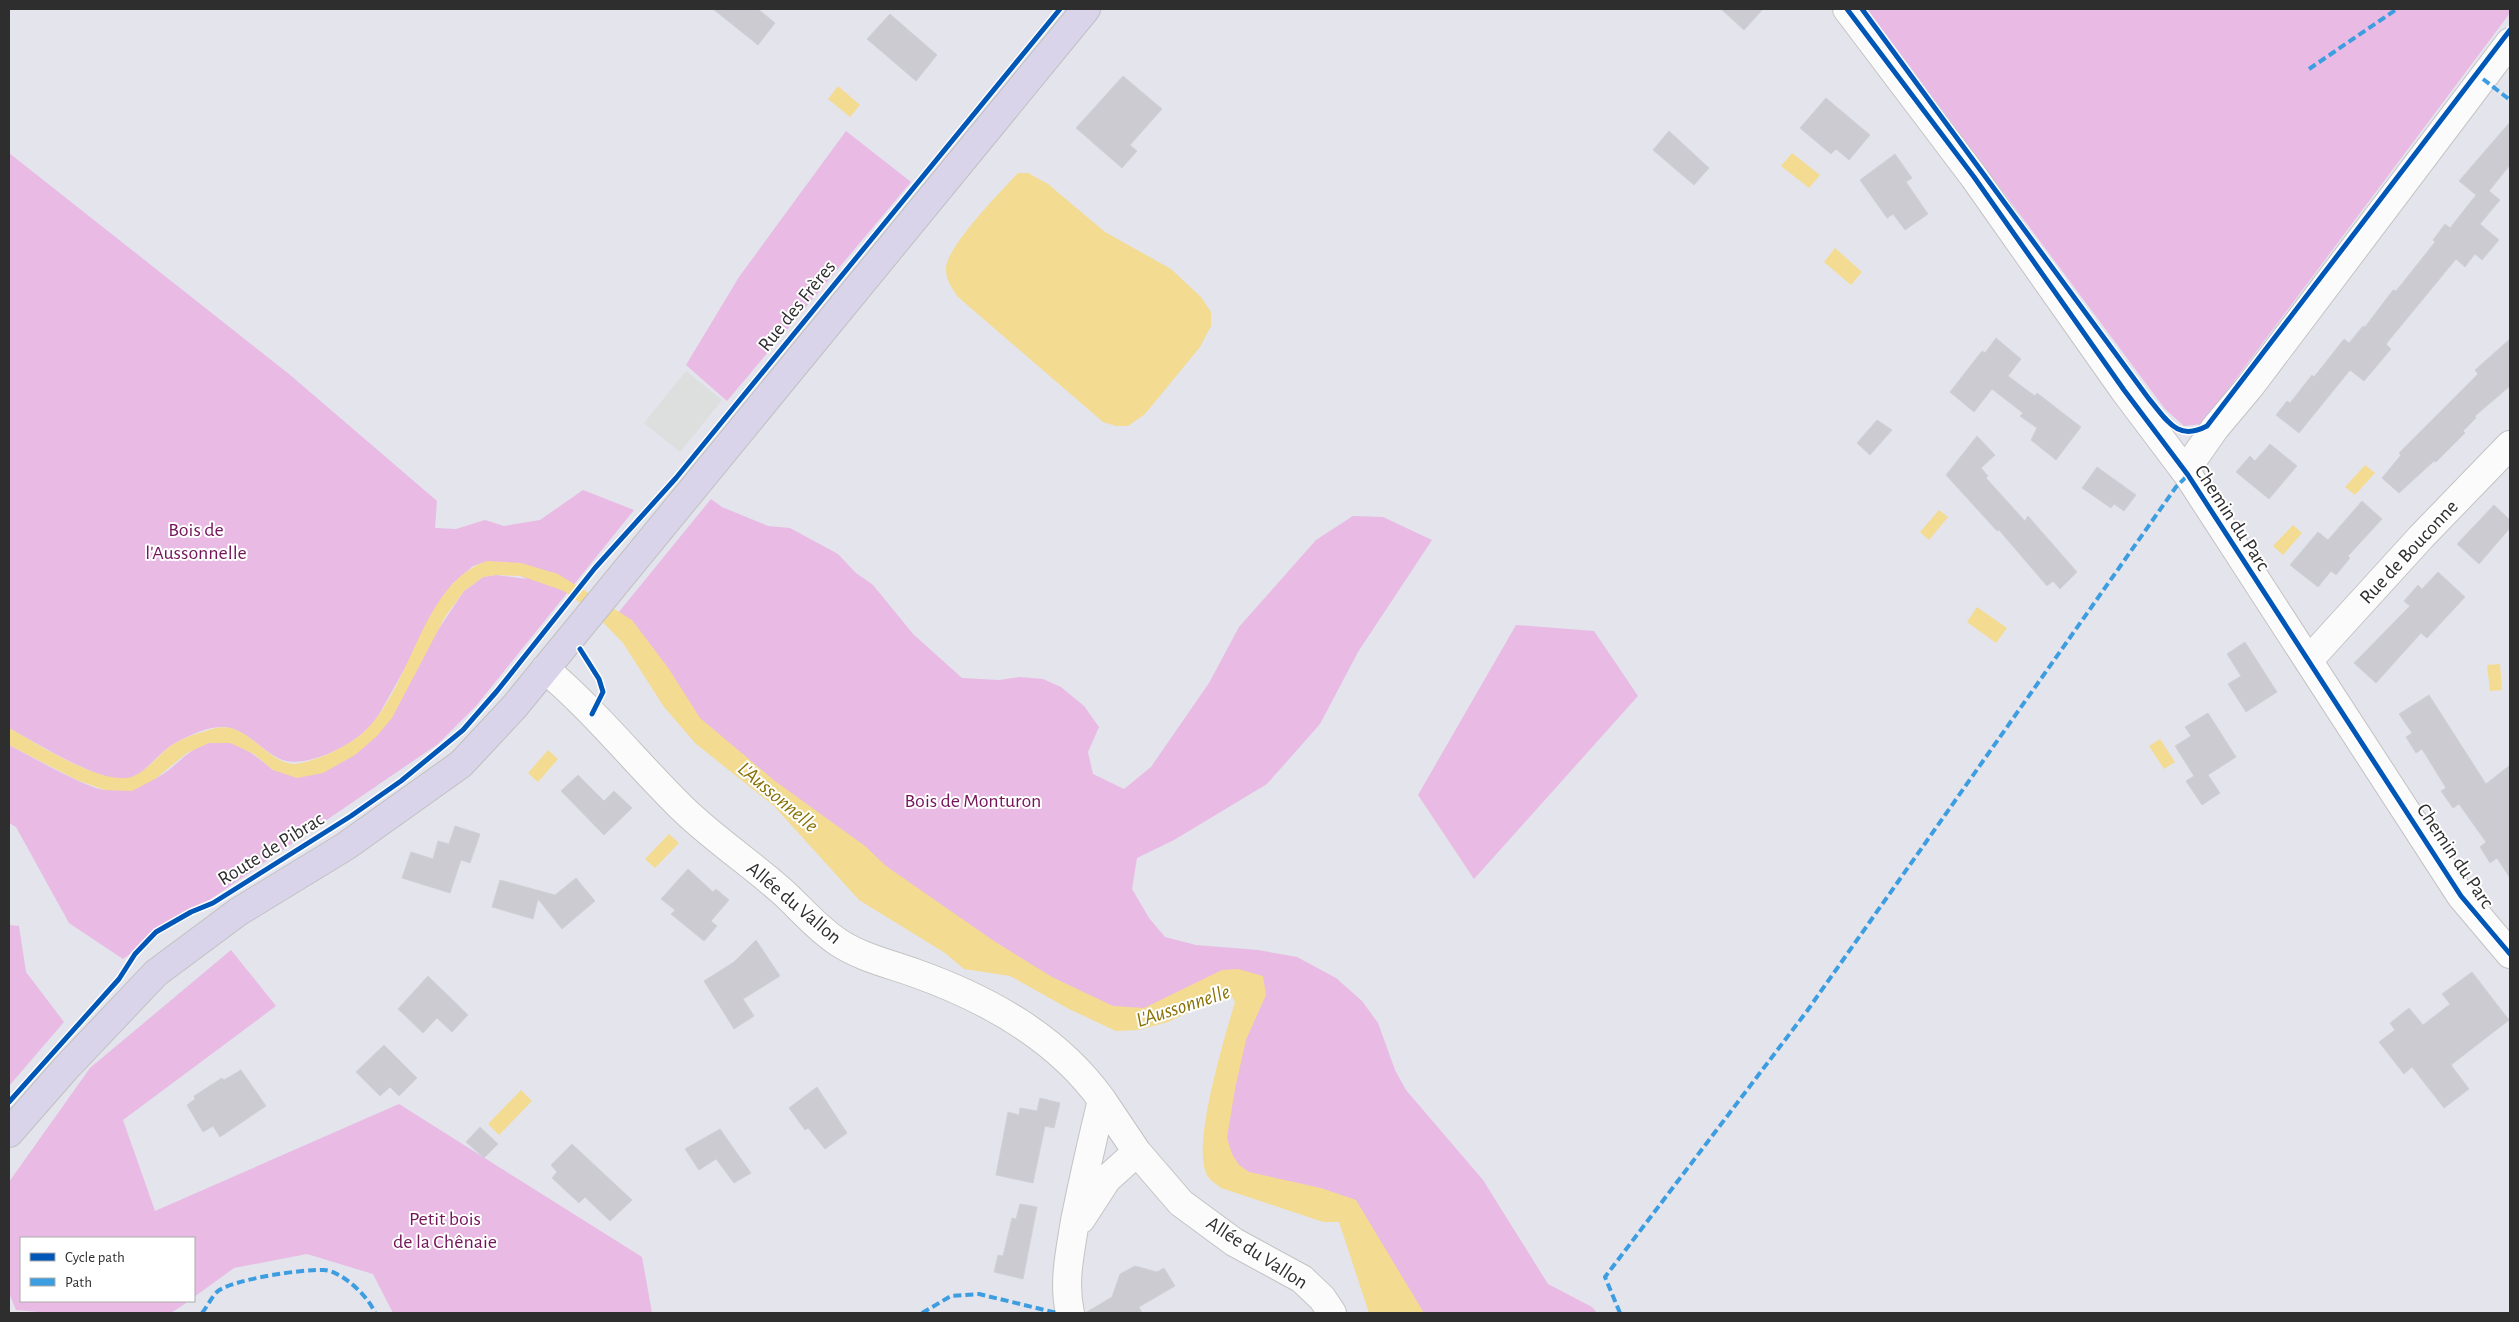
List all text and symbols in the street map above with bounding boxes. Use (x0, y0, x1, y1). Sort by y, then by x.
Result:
street label: Rue des Frères (755, 257, 839, 355)
street label: Chemin du Parc (2191, 462, 2274, 575)
street label: Rue de Bouconne (2356, 496, 2462, 608)
park label: Bois de l'Aussonnelle (145, 520, 247, 563)
water label: L'Aussonnelle (734, 758, 822, 836)
park label: Bois de Monturon (905, 791, 1041, 811)
street label: Chemin du Parc (2413, 800, 2497, 912)
street label: Route de Pibrac (215, 808, 328, 889)
street label: Allée du Vallon (743, 858, 845, 948)
water label: L'Aussonnelle (1134, 981, 1233, 1031)
park label: Petit bois de la Chênaie (393, 1209, 497, 1252)
street label: Allée du Vallon (1203, 1213, 1311, 1293)
legend (20, 1237, 195, 1302)
text: Cycle path (65, 1250, 125, 1265)
text: Path (65, 1275, 92, 1290)

